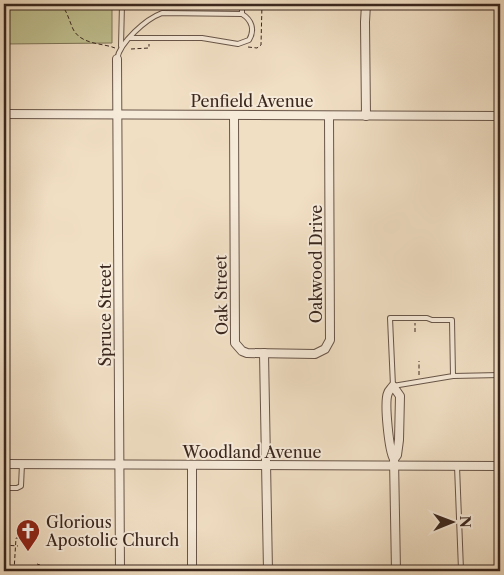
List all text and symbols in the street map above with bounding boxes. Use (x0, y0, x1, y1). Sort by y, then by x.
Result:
street label: Penfield Avenue (190, 91, 314, 111)
street label: Oakwood Drive (306, 205, 326, 323)
street label: Oak Street (210, 254, 232, 335)
street label: Spruce Street (95, 263, 115, 366)
street label: Woodland Avenue (182, 442, 322, 462)
north arrow (426, 498, 476, 548)
place label: Glorious Apostolic Church (45, 512, 179, 550)
text: N (456, 516, 474, 528)
church icon: Glorious Apostolic Church (15, 518, 41, 552)

